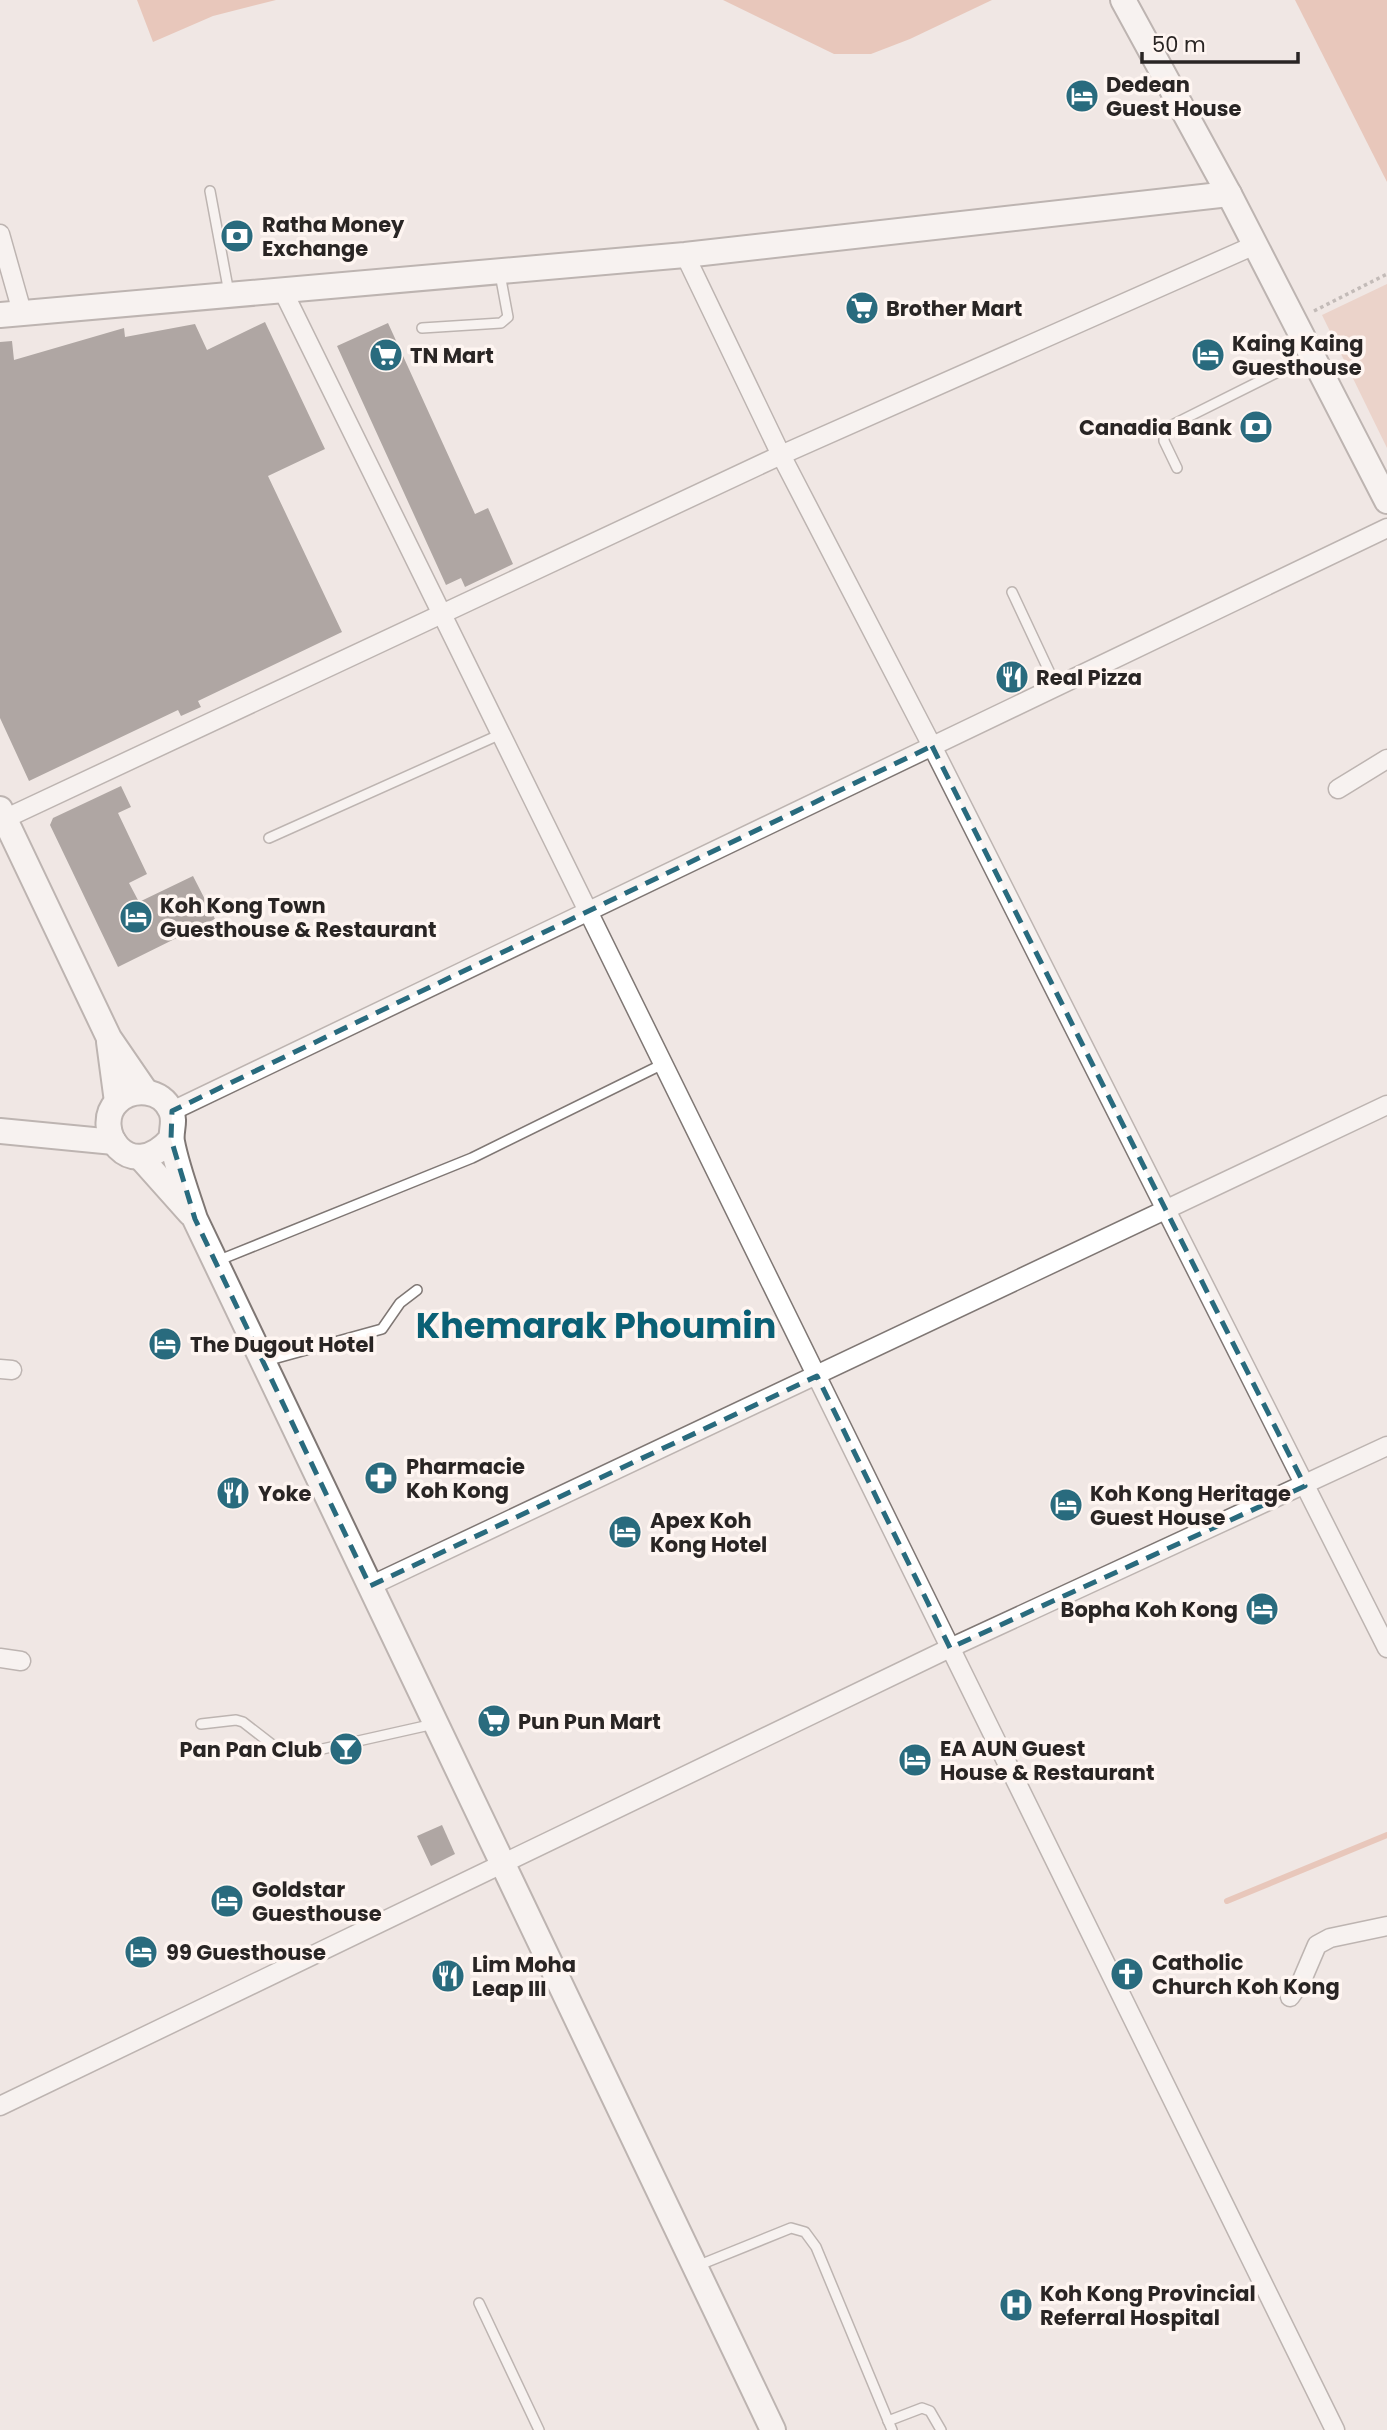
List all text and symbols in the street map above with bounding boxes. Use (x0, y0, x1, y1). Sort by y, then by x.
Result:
scale bar (1142, 21, 1298, 65)
text: 50 m (1152, 30, 1206, 59)
place label: Dedean Guest House (1106, 70, 1241, 123)
hotel icon: Dedean Guest House (1063, 77, 1101, 115)
place label: Ratha Money Exchange (262, 210, 405, 263)
bank icon: Ratha Money Exchange (218, 217, 256, 255)
supermarket icon: Brother Mart (843, 289, 881, 327)
place label: Brother Mart (886, 294, 1022, 323)
place label: Kaing Kaing Guesthouse (1232, 329, 1363, 382)
supermarket icon: TN Mart (367, 336, 405, 374)
hotel icon: Kaing Kaing Guesthouse (1189, 336, 1227, 374)
place label: TN Mart (410, 341, 494, 370)
bank icon: Canadia Bank (1237, 408, 1275, 446)
place label: Canadia Bank (1079, 413, 1232, 442)
restaurant icon: Real Pizza (993, 658, 1031, 696)
place label: Real Pizza (1036, 663, 1142, 692)
place label: Koh Kong Town Guesthouse & Restaurant (160, 891, 437, 944)
hotel icon: Koh Kong Town Guesthouse & Restaurant (117, 898, 155, 936)
district label: Khemarak Phoumin (416, 1301, 776, 1350)
hotel icon: The Dugout Hotel (146, 1325, 184, 1363)
place label: The Dugout Hotel (190, 1330, 375, 1359)
place label: Pharmacie Koh Kong (406, 1452, 525, 1505)
pharmacy icon: Pharmacie Koh Kong (362, 1459, 400, 1497)
restaurant icon: Yoke (214, 1474, 252, 1512)
place label: Yoke (258, 1479, 311, 1508)
place label: Koh Kong Heritage Guest House (1090, 1479, 1291, 1532)
hotel icon: Koh Kong Heritage Guest House (1047, 1486, 1085, 1524)
place label: Apex Koh Kong Hotel (650, 1506, 767, 1559)
hotel icon: Apex Koh Kong Hotel (606, 1513, 644, 1551)
hotel icon: Bopha Koh Kong (1243, 1590, 1281, 1628)
place label: Bopha Koh Kong (1061, 1595, 1238, 1624)
supermarket icon: Pun Pun Mart (475, 1702, 513, 1740)
place label: Pun Pun Mart (518, 1707, 661, 1736)
bar icon: Pan Pan Club (327, 1730, 365, 1768)
place label: EA AUN Guest House & Restaurant (940, 1734, 1154, 1787)
place label: Pan Pan Club (179, 1735, 322, 1764)
hotel icon: EA AUN Guest House & Restaurant (896, 1741, 934, 1779)
place label: Goldstar Guesthouse (252, 1875, 382, 1928)
hotel icon: Goldstar Guesthouse (208, 1882, 246, 1920)
hotel icon: 99 Guesthouse (122, 1933, 160, 1971)
place label: 99 Guesthouse (166, 1938, 326, 1967)
place label: Catholic Church Koh Kong (1152, 1948, 1340, 2001)
place label: Lim Moha Leap III (472, 1950, 576, 2003)
church icon: Catholic Church Koh Kong (1108, 1955, 1146, 1993)
restaurant icon: Lim Moha Leap III (429, 1957, 467, 1995)
place label: Koh Kong Provincial Referral Hospital (1040, 2279, 1256, 2332)
hospital icon: Koh Kong Provincial Referral Hospital (997, 2286, 1035, 2324)

